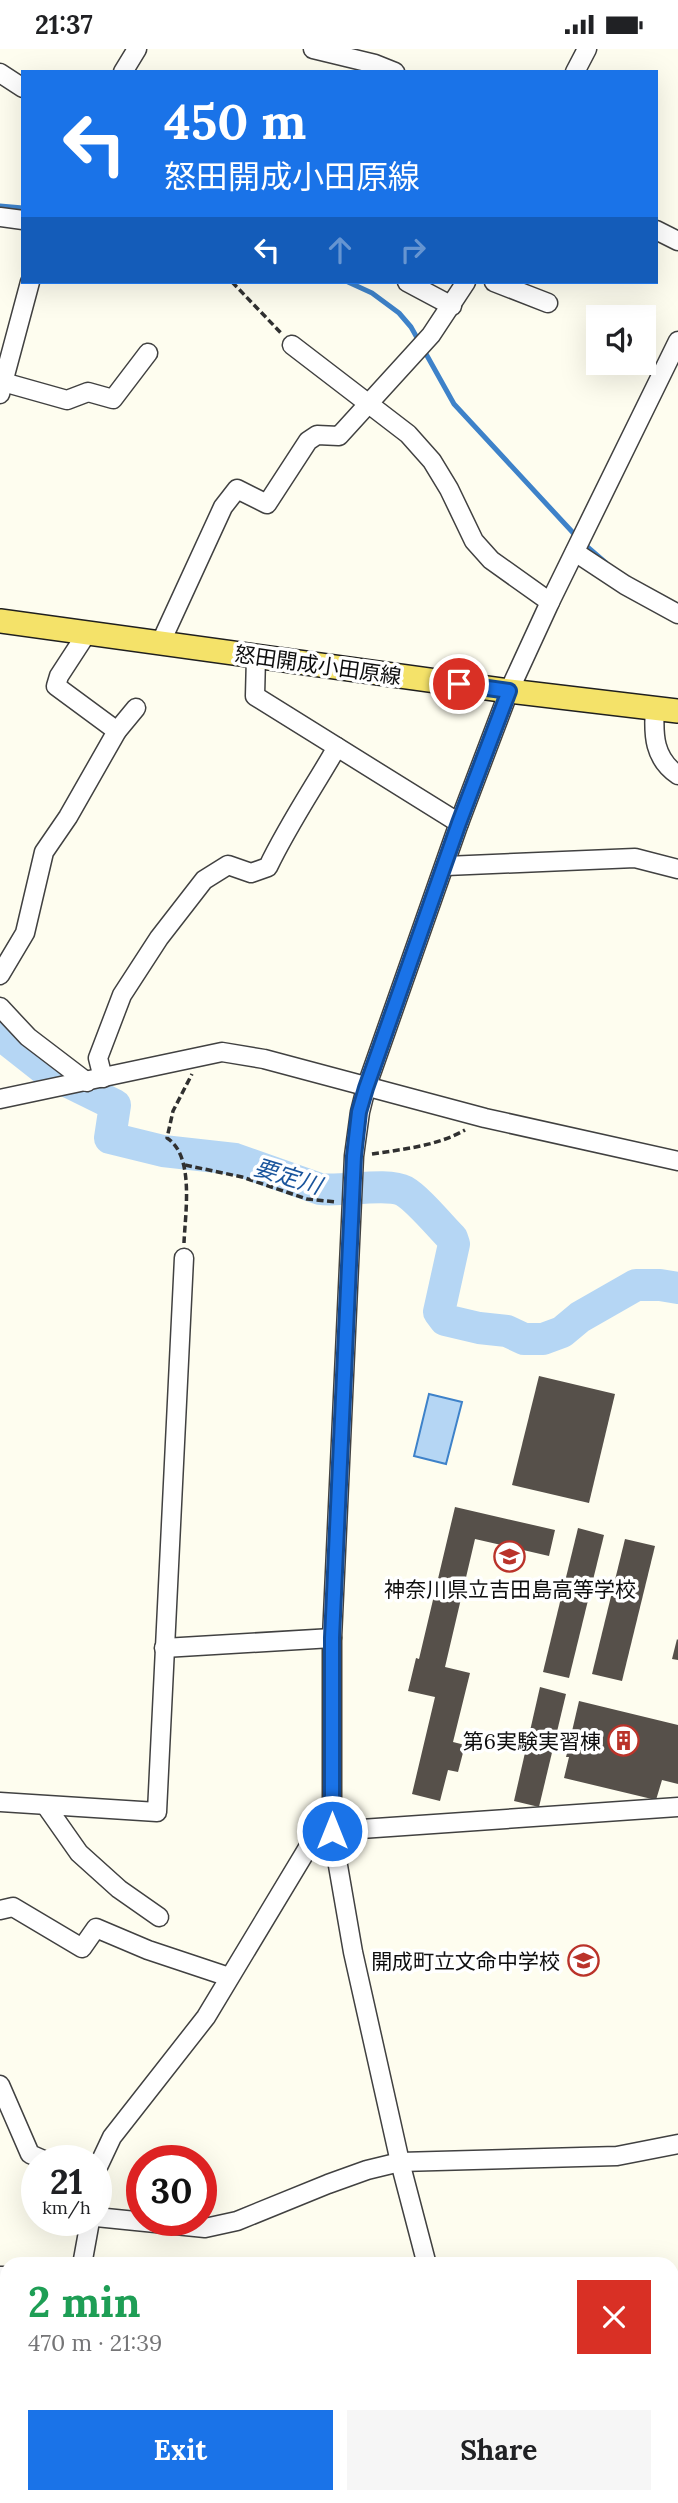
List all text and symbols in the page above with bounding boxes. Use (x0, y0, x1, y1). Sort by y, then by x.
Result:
text: 21:37 (35, 8, 93, 41)
text: 450 m (164, 90, 306, 152)
icon: left (49, 98, 140, 189)
text: 怒田開成小田原線 (164, 156, 420, 197)
icon: left (248, 231, 286, 269)
icon: ahead (321, 231, 359, 269)
icon: right (394, 231, 432, 269)
map controls (586, 305, 656, 375)
button: sound (586, 305, 656, 375)
street label: 怒田開成小田原線 (233, 640, 403, 690)
pin (429, 654, 489, 714)
icon: arrive (440, 665, 478, 703)
water label: 要定川 (251, 1152, 328, 1201)
school or university icon: 神奈川県立吉田島高等学校 (493, 1540, 527, 1574)
place label: 神奈川県立吉田島高等学校 (384, 1576, 636, 1603)
building icon: 第6実験実習棟 (607, 1724, 641, 1758)
place label: 第6実験実習棟 (463, 1728, 601, 1755)
position arrow (295, 1794, 369, 1868)
school or university icon: 開成町立文命中学校 (566, 1944, 600, 1978)
place label: 開成町立文命中学校 (371, 1948, 560, 1975)
speed limit sign: 30 (126, 2145, 217, 2236)
text: 21 (50, 2159, 83, 2204)
text: km/h (42, 2196, 91, 2219)
text: 2 min (28, 2275, 141, 2329)
button: close (577, 2280, 651, 2354)
text: 470 m · 21:39 (28, 2328, 162, 2357)
button: Exit (28, 2410, 333, 2490)
button: Share (347, 2410, 651, 2490)

